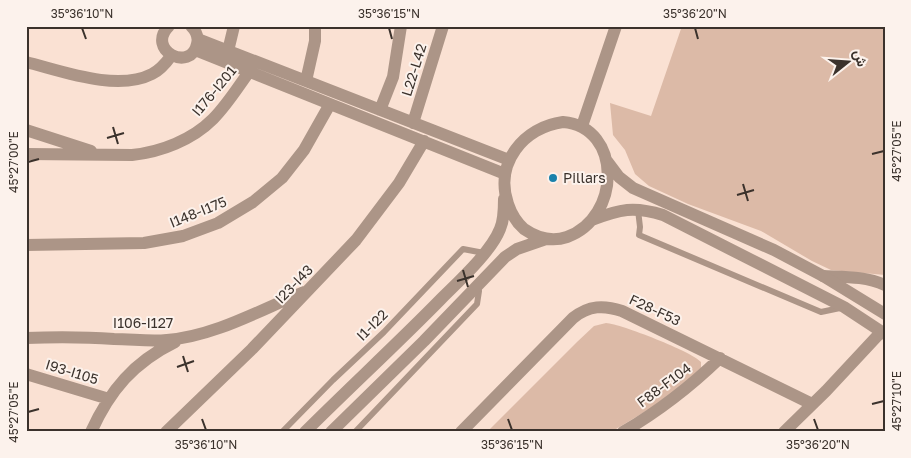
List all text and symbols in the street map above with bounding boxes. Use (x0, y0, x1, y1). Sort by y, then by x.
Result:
text: 35°36'10"N (51, 6, 113, 21)
text: 35°36'15"N (358, 6, 420, 21)
text: 35°36'20"N (663, 6, 727, 21)
north arrow (824, 38, 874, 88)
street label: L22-L42 (397, 41, 430, 98)
text: ش (849, 48, 872, 69)
street label: I176-I201 (188, 62, 240, 119)
text: 45°27'05"E (889, 120, 904, 182)
text: 45°27'00"E (6, 131, 21, 193)
place label: Pillars (563, 169, 606, 186)
marker: Pillars (547, 172, 559, 184)
street label: I148-I175 (167, 192, 229, 231)
street label: I23-I43 (271, 261, 316, 307)
street label: F28-F53 (627, 290, 684, 329)
street label: I1-I22 (352, 305, 391, 344)
street label: I106-I127 (113, 314, 173, 331)
street label: I93-I105 (44, 355, 101, 388)
street label: F88-F104 (633, 359, 694, 410)
text: 45°27'10"E (889, 371, 904, 431)
text: 45°27'05"E (6, 381, 21, 443)
text: 35°36'10"N (175, 437, 237, 452)
text: 35°36'15"N (481, 437, 543, 452)
text: 35°36'20"N (786, 437, 850, 452)

